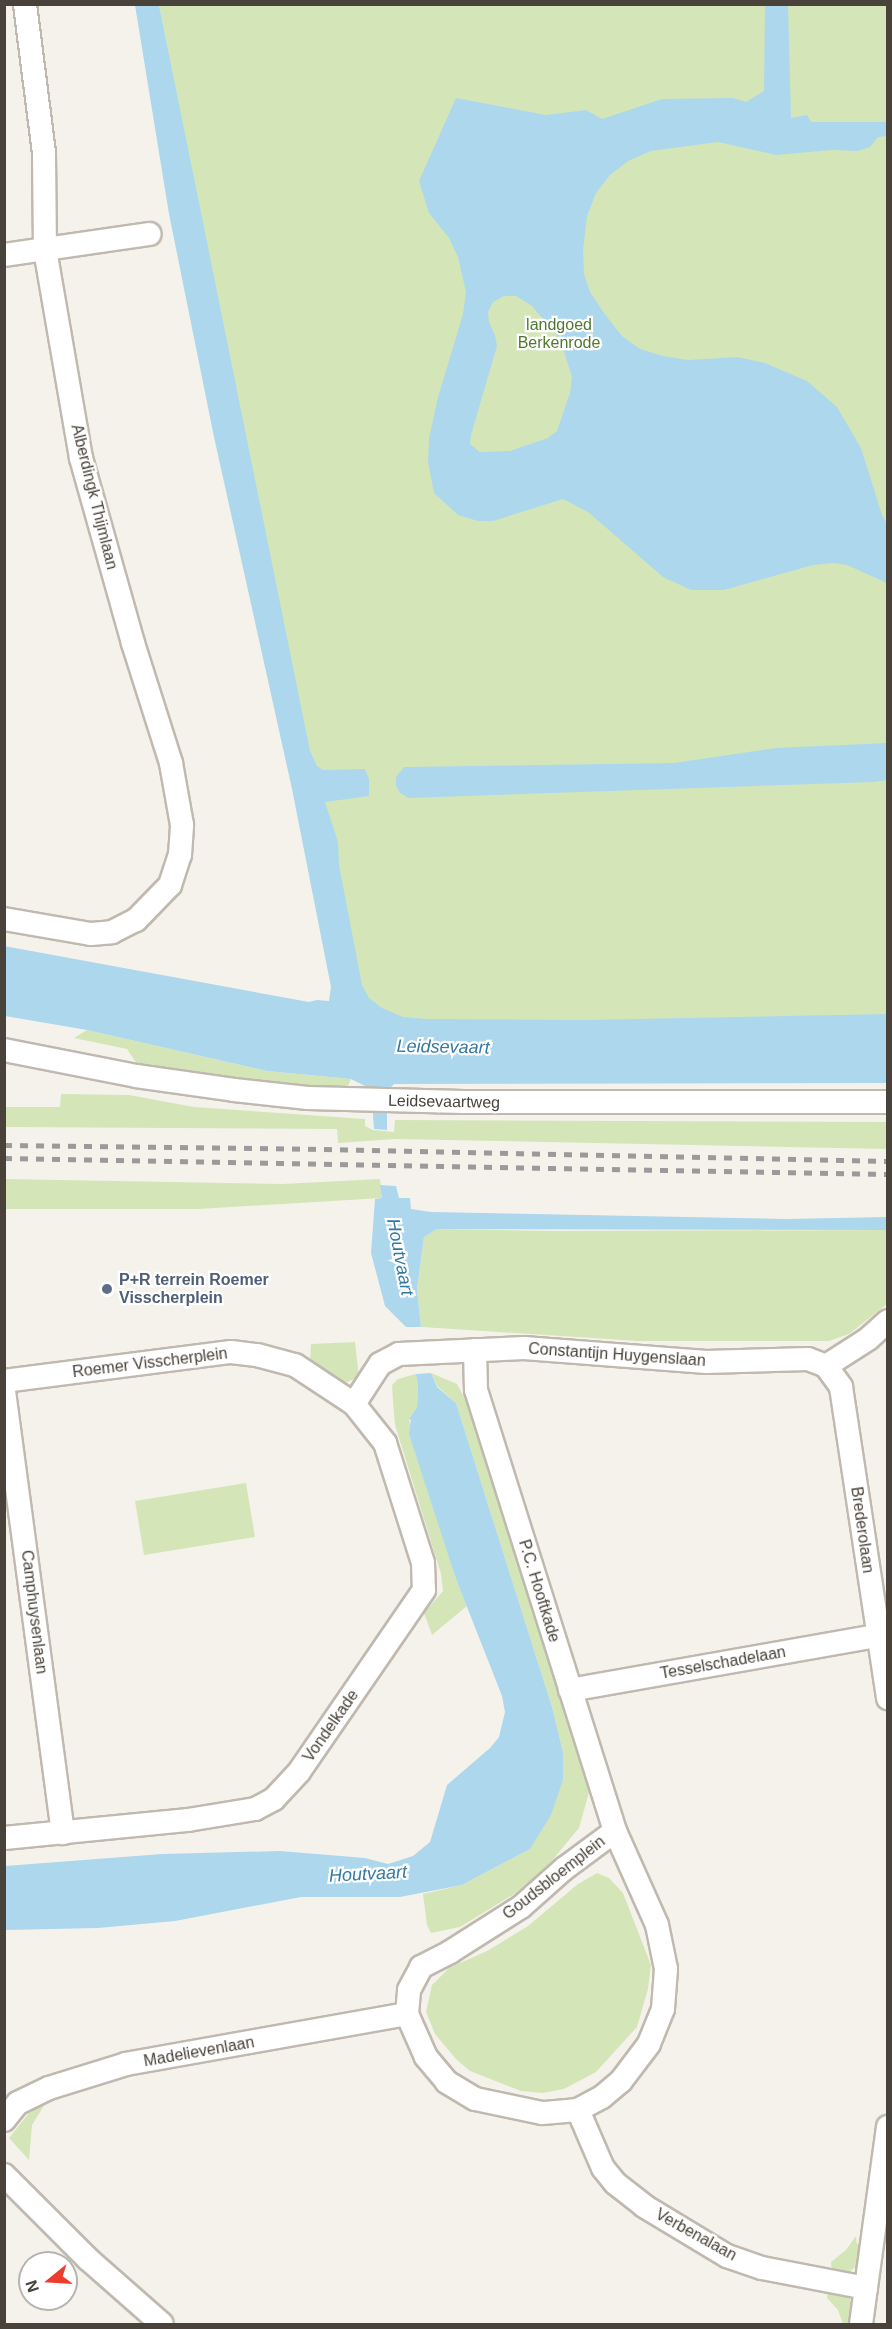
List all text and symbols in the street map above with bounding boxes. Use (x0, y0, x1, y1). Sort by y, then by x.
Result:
park label: landgoed Berkenrode (518, 315, 600, 353)
street label: Alberdingk Thijmlaan (67, 422, 121, 572)
water label: Leidsevaart (396, 1035, 490, 1059)
street label: Leidsevaartweg (388, 1091, 500, 1113)
water label: Houtvaart (382, 1217, 418, 1297)
place label: P+R terrein Roemer Visscherplein (119, 1270, 269, 1308)
marker: P+R terrein Roemer Visscherplein (100, 1282, 114, 1296)
street label: Constantijn Huygenslaan (528, 1339, 706, 1371)
street label: Roemer Visscherplein (71, 1344, 229, 1382)
street label: Brederolaan (846, 1486, 878, 1574)
street label: P.C. Hooftkade (514, 1537, 564, 1645)
street label: Camphuysenlaan (17, 1549, 51, 1675)
street label: Tesselschadelaan (659, 1643, 787, 1683)
street label: Vondelkade (299, 1686, 363, 1766)
street label: Goudsbloemplein (499, 1832, 609, 1924)
water label: Houtvaart (328, 1861, 408, 1887)
street label: Madelievenlaan (142, 2033, 256, 2071)
street label: Verbenalaan (652, 2205, 740, 2265)
north arrow (18, 2251, 78, 2311)
text: N (22, 2278, 42, 2294)

